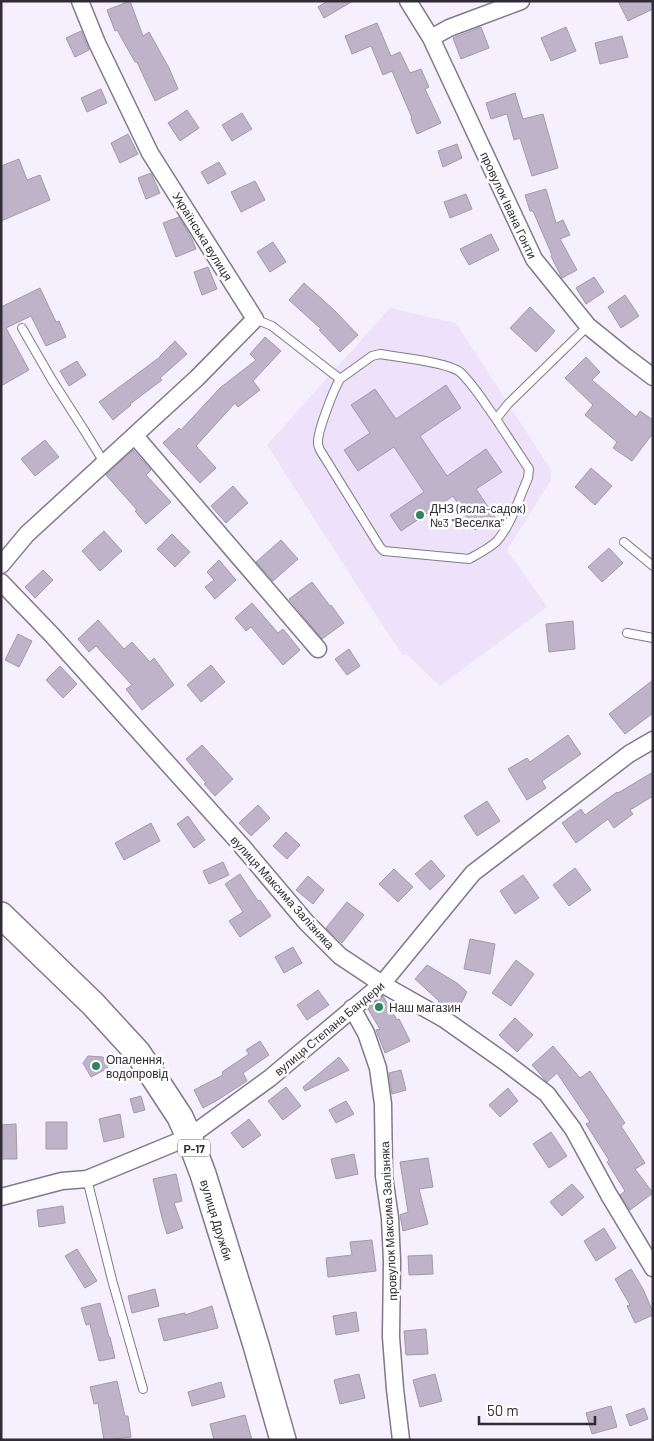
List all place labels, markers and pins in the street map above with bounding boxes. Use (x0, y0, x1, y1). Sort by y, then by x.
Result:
place label: ДНЗ (ясла-садок) №3 "Веселка" (430, 501, 526, 529)
marker: ДНЗ (ясла-садок) №3 "Веселка" (414, 509, 426, 521)
place label: Наш магазин (389, 1000, 461, 1014)
marker: Наш магазин (373, 1001, 385, 1013)
place label: Опалення, водопровід (106, 1052, 168, 1081)
marker: Опалення, водопровід (90, 1060, 102, 1072)

